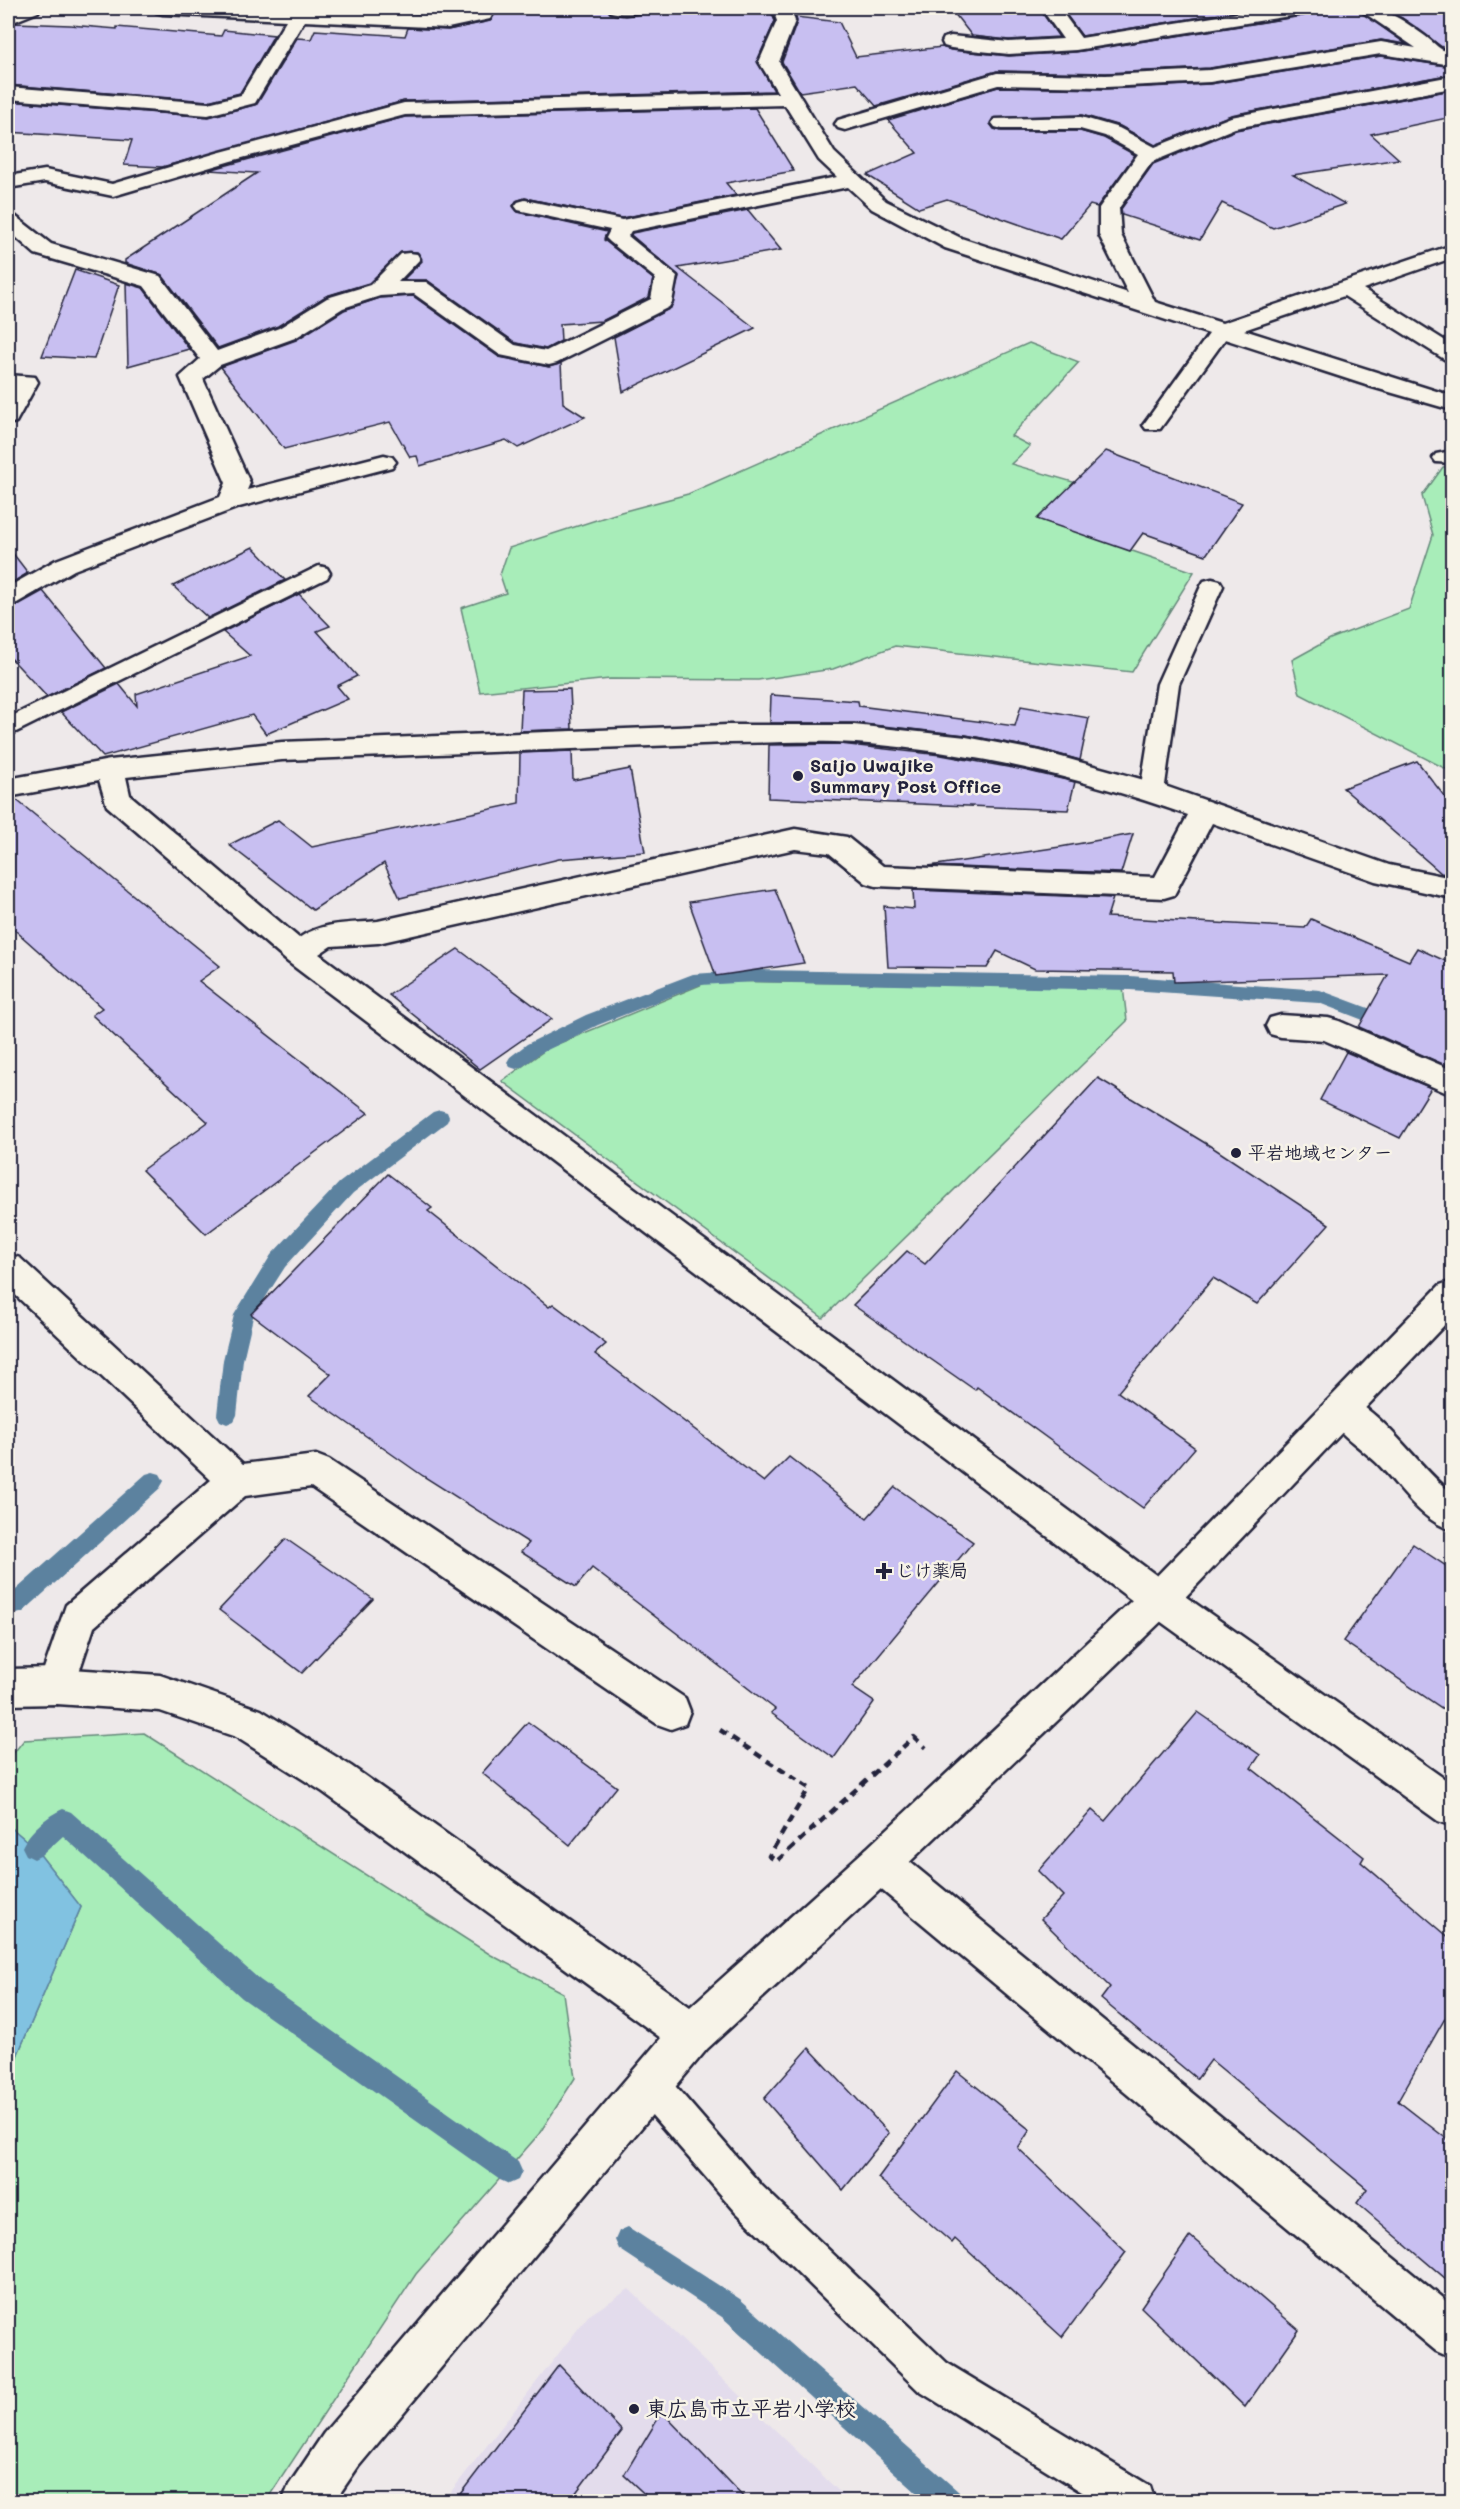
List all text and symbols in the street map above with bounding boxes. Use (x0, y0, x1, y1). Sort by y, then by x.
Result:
place label: Saijo Uwajike Summary Post Office (810, 753, 1001, 798)
marker: Saijo Uwajike Summary Post Office (791, 769, 805, 783)
place label: 平岩地域センター (1248, 1140, 1392, 1164)
marker: 平岩地域センター (1229, 1146, 1243, 1160)
place label: じけ薬局 (896, 1558, 968, 1582)
marker: じけ薬局 (877, 1564, 891, 1578)
place label: 東広島市立平岩小学校 (646, 2394, 856, 2421)
marker: 東広島市立平岩小学校 (627, 2402, 641, 2416)

